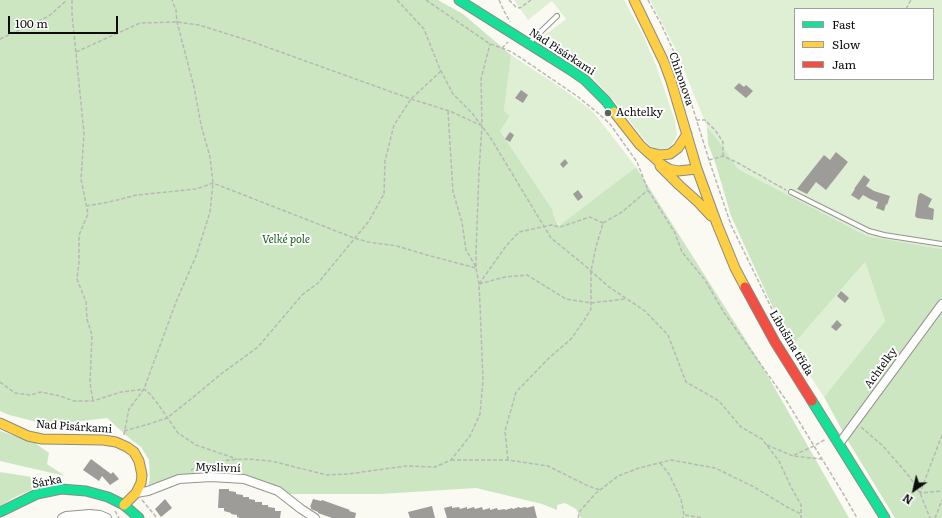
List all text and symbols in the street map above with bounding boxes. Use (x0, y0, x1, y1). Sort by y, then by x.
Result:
scale bar (10, 8, 120, 34)
legend (794, 8, 934, 80)
text: 100 m (15, 14, 48, 32)
text: Fast (832, 15, 855, 33)
street label: Nad Pisárkami (526, 26, 598, 78)
text: Slow (832, 35, 860, 53)
street label: Chironova (666, 51, 696, 107)
text: Jam (832, 55, 856, 73)
place label: Achtelky (616, 106, 663, 120)
marker: Achtelky (603, 108, 613, 118)
park label: Velké pole (262, 233, 310, 247)
street label: Libušina třída (766, 308, 816, 378)
street label: Achtelky (862, 345, 900, 391)
street label: Nad Pisárkami (35, 418, 113, 436)
street label: Myslivní (195, 461, 241, 475)
north arrow (894, 470, 934, 510)
street label: Šárka (31, 473, 63, 491)
text: N (899, 491, 916, 509)

